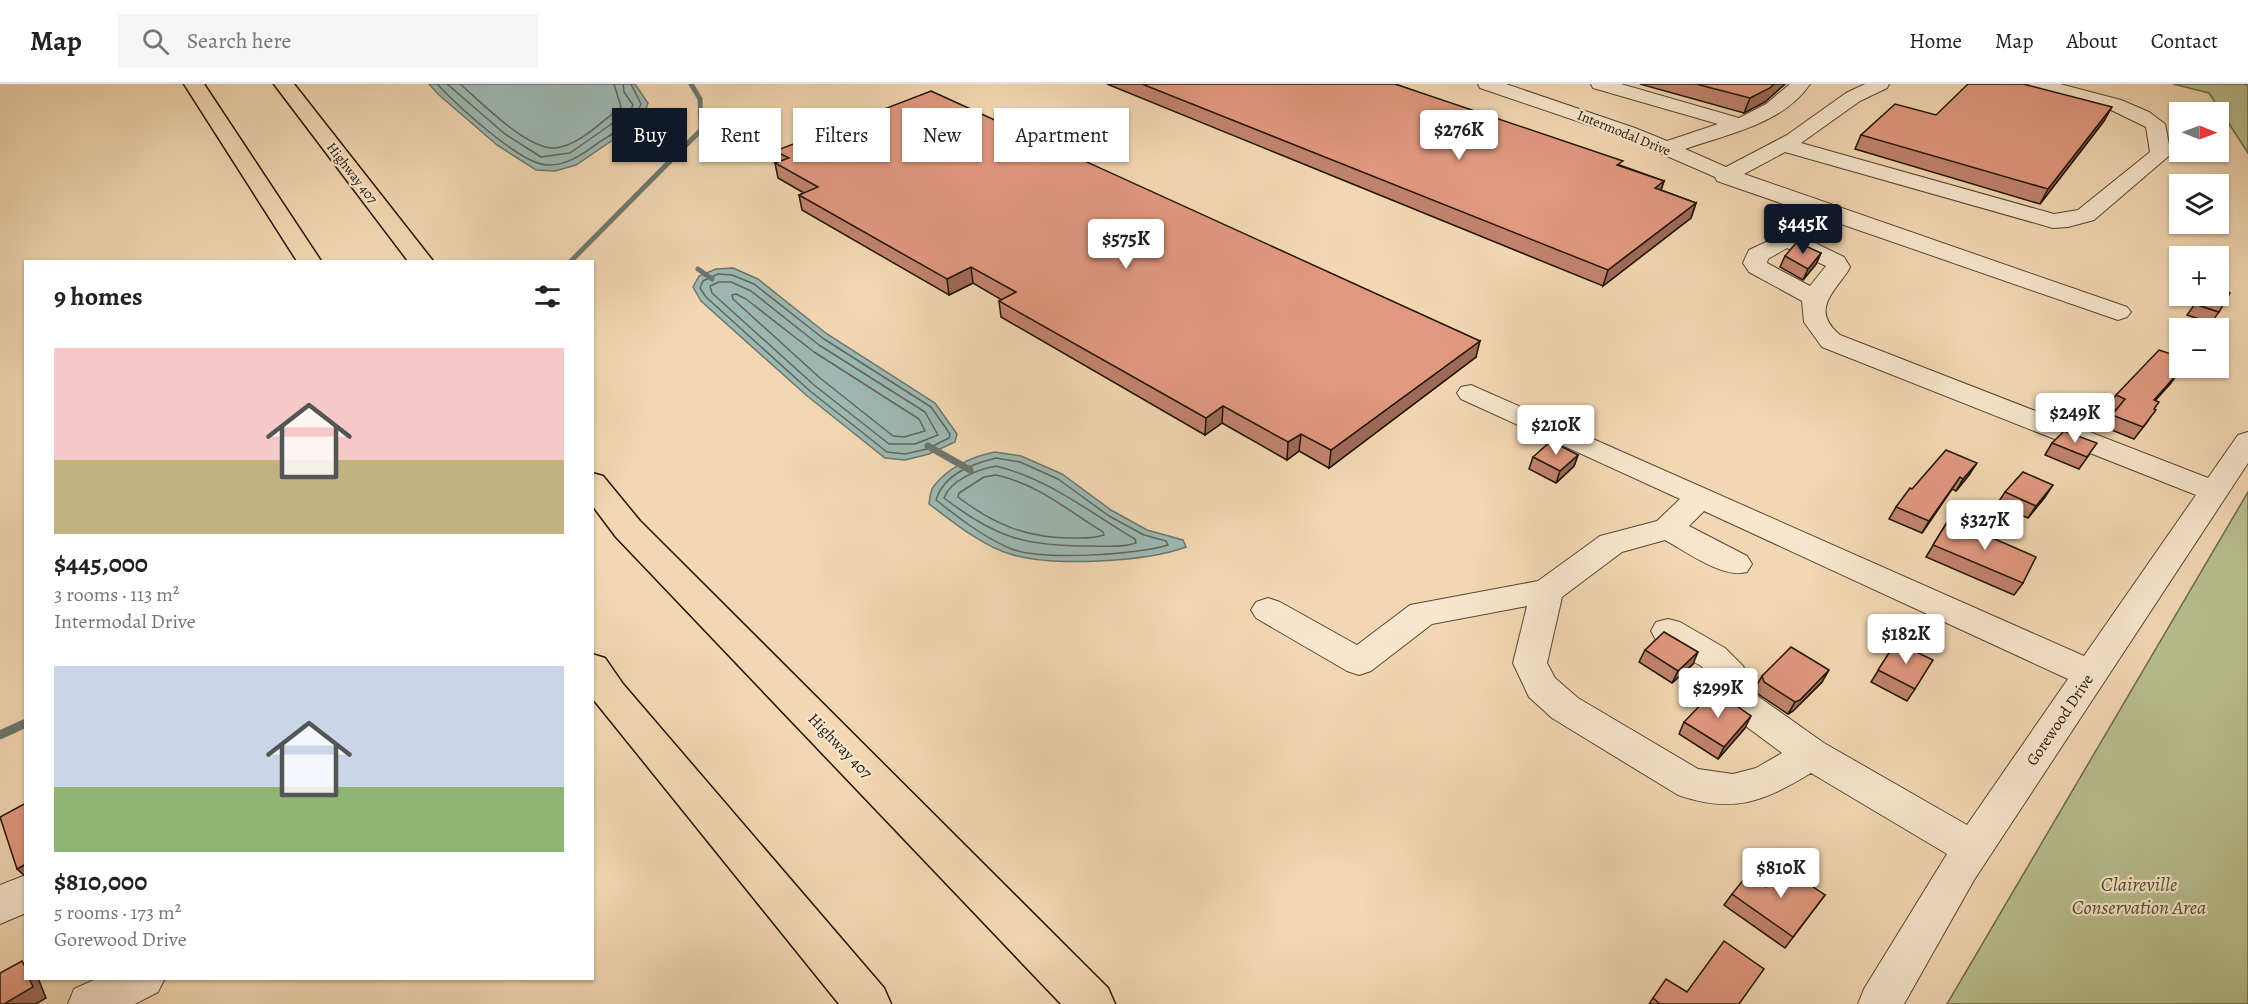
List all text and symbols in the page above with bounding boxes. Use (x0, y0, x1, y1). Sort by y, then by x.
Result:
search box (118, 14, 538, 68)
text: Map (30, 22, 82, 60)
icon: search (139, 25, 172, 58)
text: Search here (187, 26, 291, 56)
text: Home (1909, 27, 1962, 55)
text: Map (1995, 27, 2033, 55)
text: About (2066, 27, 2118, 55)
text: Contact (2151, 27, 2218, 55)
north arrow (2169, 102, 2229, 162)
map controls (2169, 102, 2229, 378)
street label: Intermodal Drive (1574, 106, 1674, 160)
chip: Buy (612, 108, 687, 162)
chip: Rent (699, 108, 781, 162)
chip: Filters (793, 108, 890, 162)
chip: New (902, 108, 982, 162)
chip: Apartment (994, 108, 1129, 162)
pin: $276K (1417, 110, 1501, 161)
text: $276K (1434, 116, 1484, 143)
street label: Highway 407 (322, 138, 382, 208)
button: layers (2169, 174, 2229, 234)
pin: $445K (1761, 204, 1845, 255)
text: $445K (1778, 210, 1828, 237)
pin: $575K (1084, 219, 1168, 270)
text: $575K (1102, 225, 1150, 252)
button: + (2169, 246, 2229, 306)
text: 9 homes (54, 279, 143, 314)
icon: filters (531, 280, 564, 313)
button: − (2169, 318, 2229, 378)
icon: home (255, 387, 363, 495)
pin: $249K (2033, 393, 2117, 444)
text: $249K (2050, 399, 2100, 426)
pin: $210K (1514, 405, 1598, 456)
text: $210K (1531, 411, 1581, 438)
pin: $327K (1943, 500, 2027, 551)
text: $327K (1960, 506, 2010, 533)
text: $445,000 (54, 546, 148, 581)
text: 3 rooms · 113 m² (54, 581, 179, 608)
text: Intermodal Drive (54, 608, 196, 635)
pin: $182K (1864, 614, 1948, 665)
text: $182K (1882, 620, 1930, 647)
pin: $299K (1676, 668, 1760, 719)
street label: Gorewood Drive (2021, 670, 2099, 770)
text: $299K (1693, 674, 1743, 701)
icon: home (255, 705, 363, 813)
street label: Highway 407 (803, 708, 877, 784)
pin: $810K (1739, 848, 1823, 899)
text: $810K (1756, 854, 1806, 881)
text: $810,000 (54, 864, 147, 899)
park label: Claireville Conservation Area (2072, 871, 2206, 921)
text: 5 rooms · 173 m² (54, 899, 181, 926)
text: Gorewood Drive (54, 926, 187, 953)

